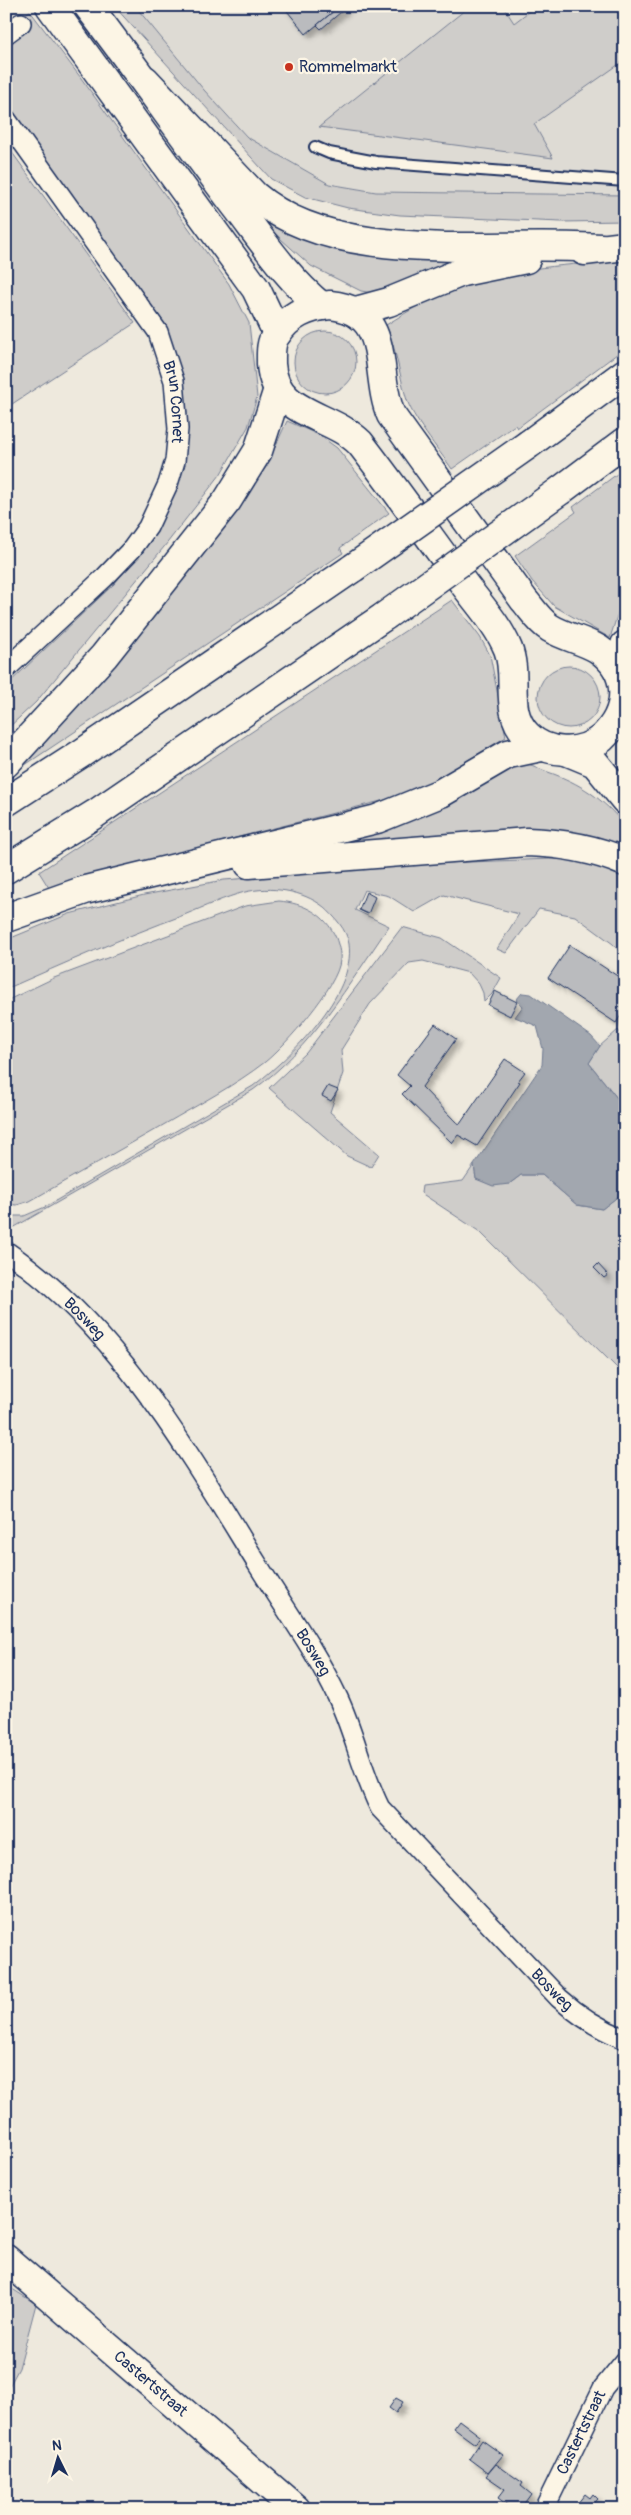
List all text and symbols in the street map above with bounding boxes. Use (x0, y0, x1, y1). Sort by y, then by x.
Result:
place label: Rommelmarkt (299, 57, 398, 77)
marker: Rommelmarkt (283, 61, 295, 73)
street label: Brun Cornet (158, 358, 188, 445)
street label: Bosweg (60, 1293, 110, 1344)
street label: Bosweg (291, 1625, 335, 1679)
street label: Bosweg (527, 1964, 577, 2015)
street label: Castertstraat (110, 2346, 192, 2421)
street label: Castertstraat (552, 2387, 610, 2478)
north arrow (32, 2432, 82, 2482)
text: N (51, 2437, 62, 2454)

